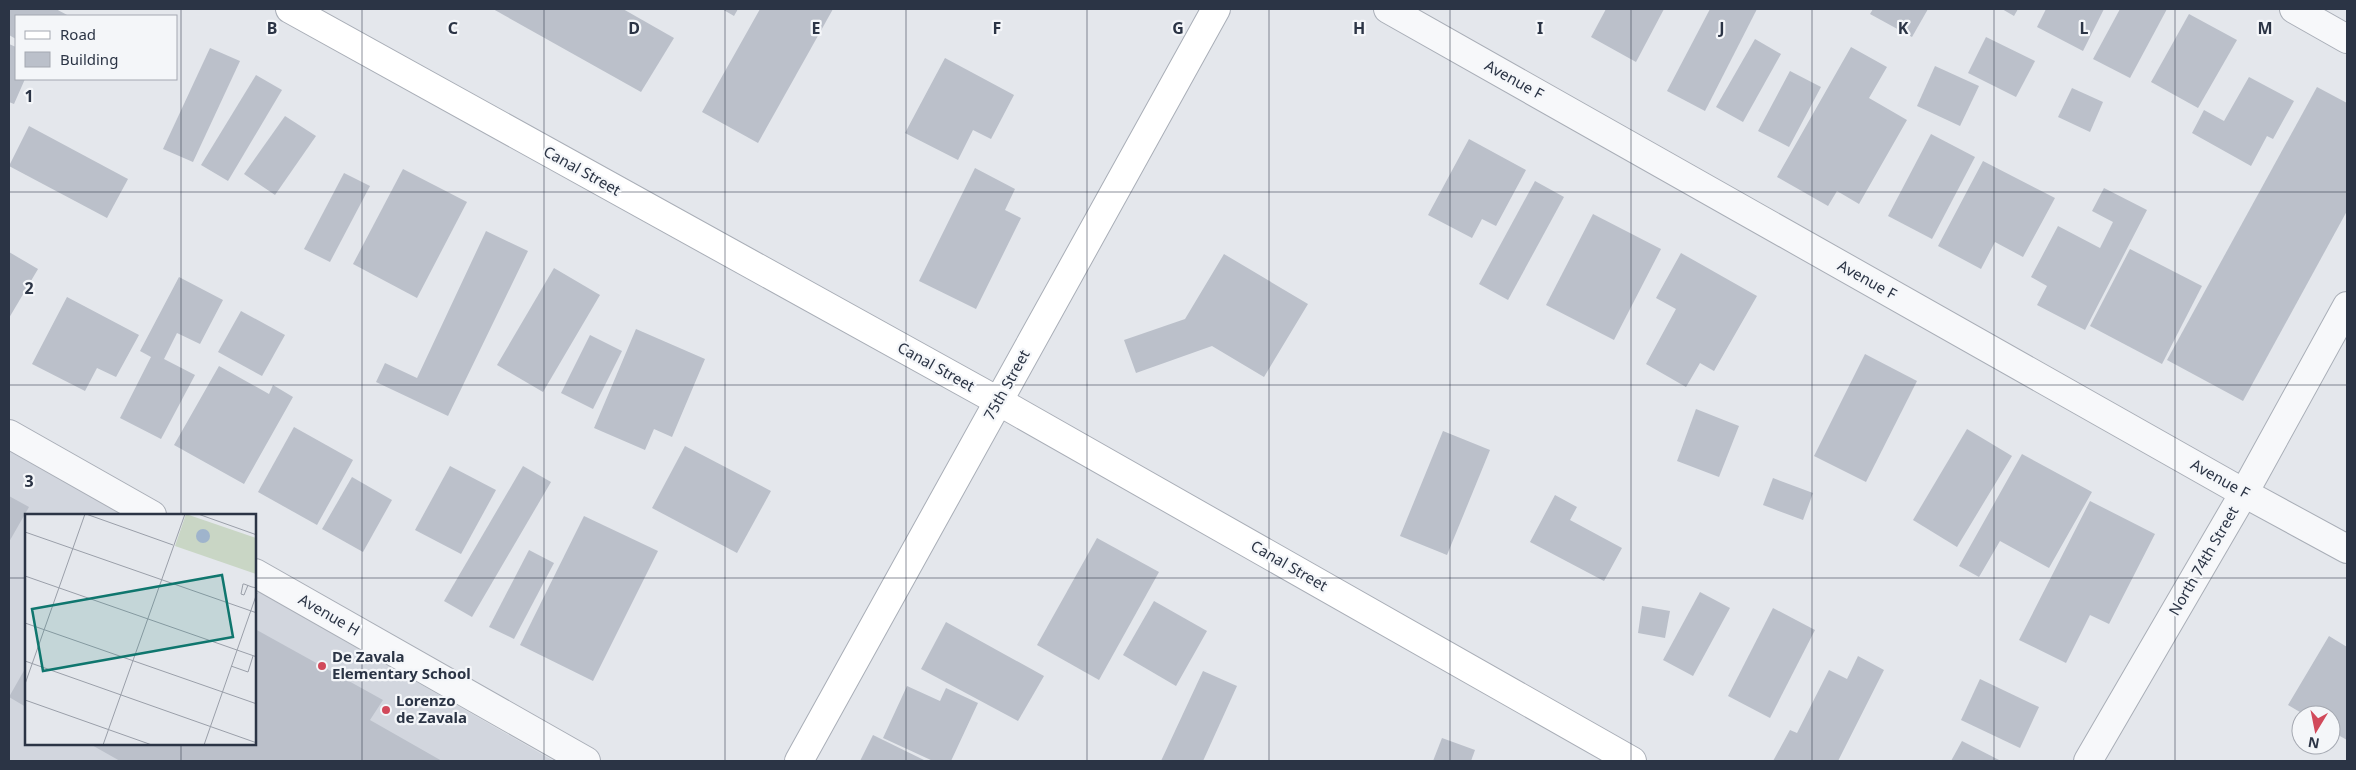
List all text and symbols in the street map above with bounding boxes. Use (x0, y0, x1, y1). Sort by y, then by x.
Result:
legend (15, 15, 178, 80)
text: B (267, 17, 277, 39)
text: C (448, 17, 458, 39)
text: D (628, 17, 640, 39)
text: E (812, 17, 821, 39)
text: F (993, 17, 1001, 39)
text: G (1172, 17, 1184, 39)
text: H (1353, 17, 1365, 39)
text: I (1537, 17, 1543, 39)
text: J (1717, 17, 1725, 39)
text: K (1898, 17, 1909, 39)
text: L (2080, 17, 2089, 39)
text: M (2257, 17, 2273, 39)
text: Road (60, 24, 96, 44)
text: Building (60, 49, 118, 69)
street label: Avenue F (1481, 55, 1548, 104)
text: 1 (24, 85, 34, 107)
street label: Canal Street (540, 141, 625, 200)
street label: Avenue F (1834, 255, 1901, 304)
text: 2 (24, 277, 34, 299)
street label: Canal Street (894, 337, 979, 396)
street label: 75th Street (979, 345, 1034, 423)
street label: Avenue F (2187, 454, 2254, 503)
text: 3 (24, 470, 34, 492)
street label: North 74th Street (2164, 502, 2243, 619)
inset map (25, 514, 256, 745)
street label: Canal Street (1248, 535, 1332, 595)
street label: Avenue H (295, 589, 364, 640)
place label: De Zavala Elementary School (332, 646, 471, 683)
marker: De Zavala Elementary School (316, 660, 328, 672)
place label: Lorenzo de Zavala (396, 690, 467, 727)
marker: Lorenzo de Zavala (380, 704, 392, 716)
north arrow (2291, 705, 2341, 755)
text: N (2306, 733, 2321, 754)

